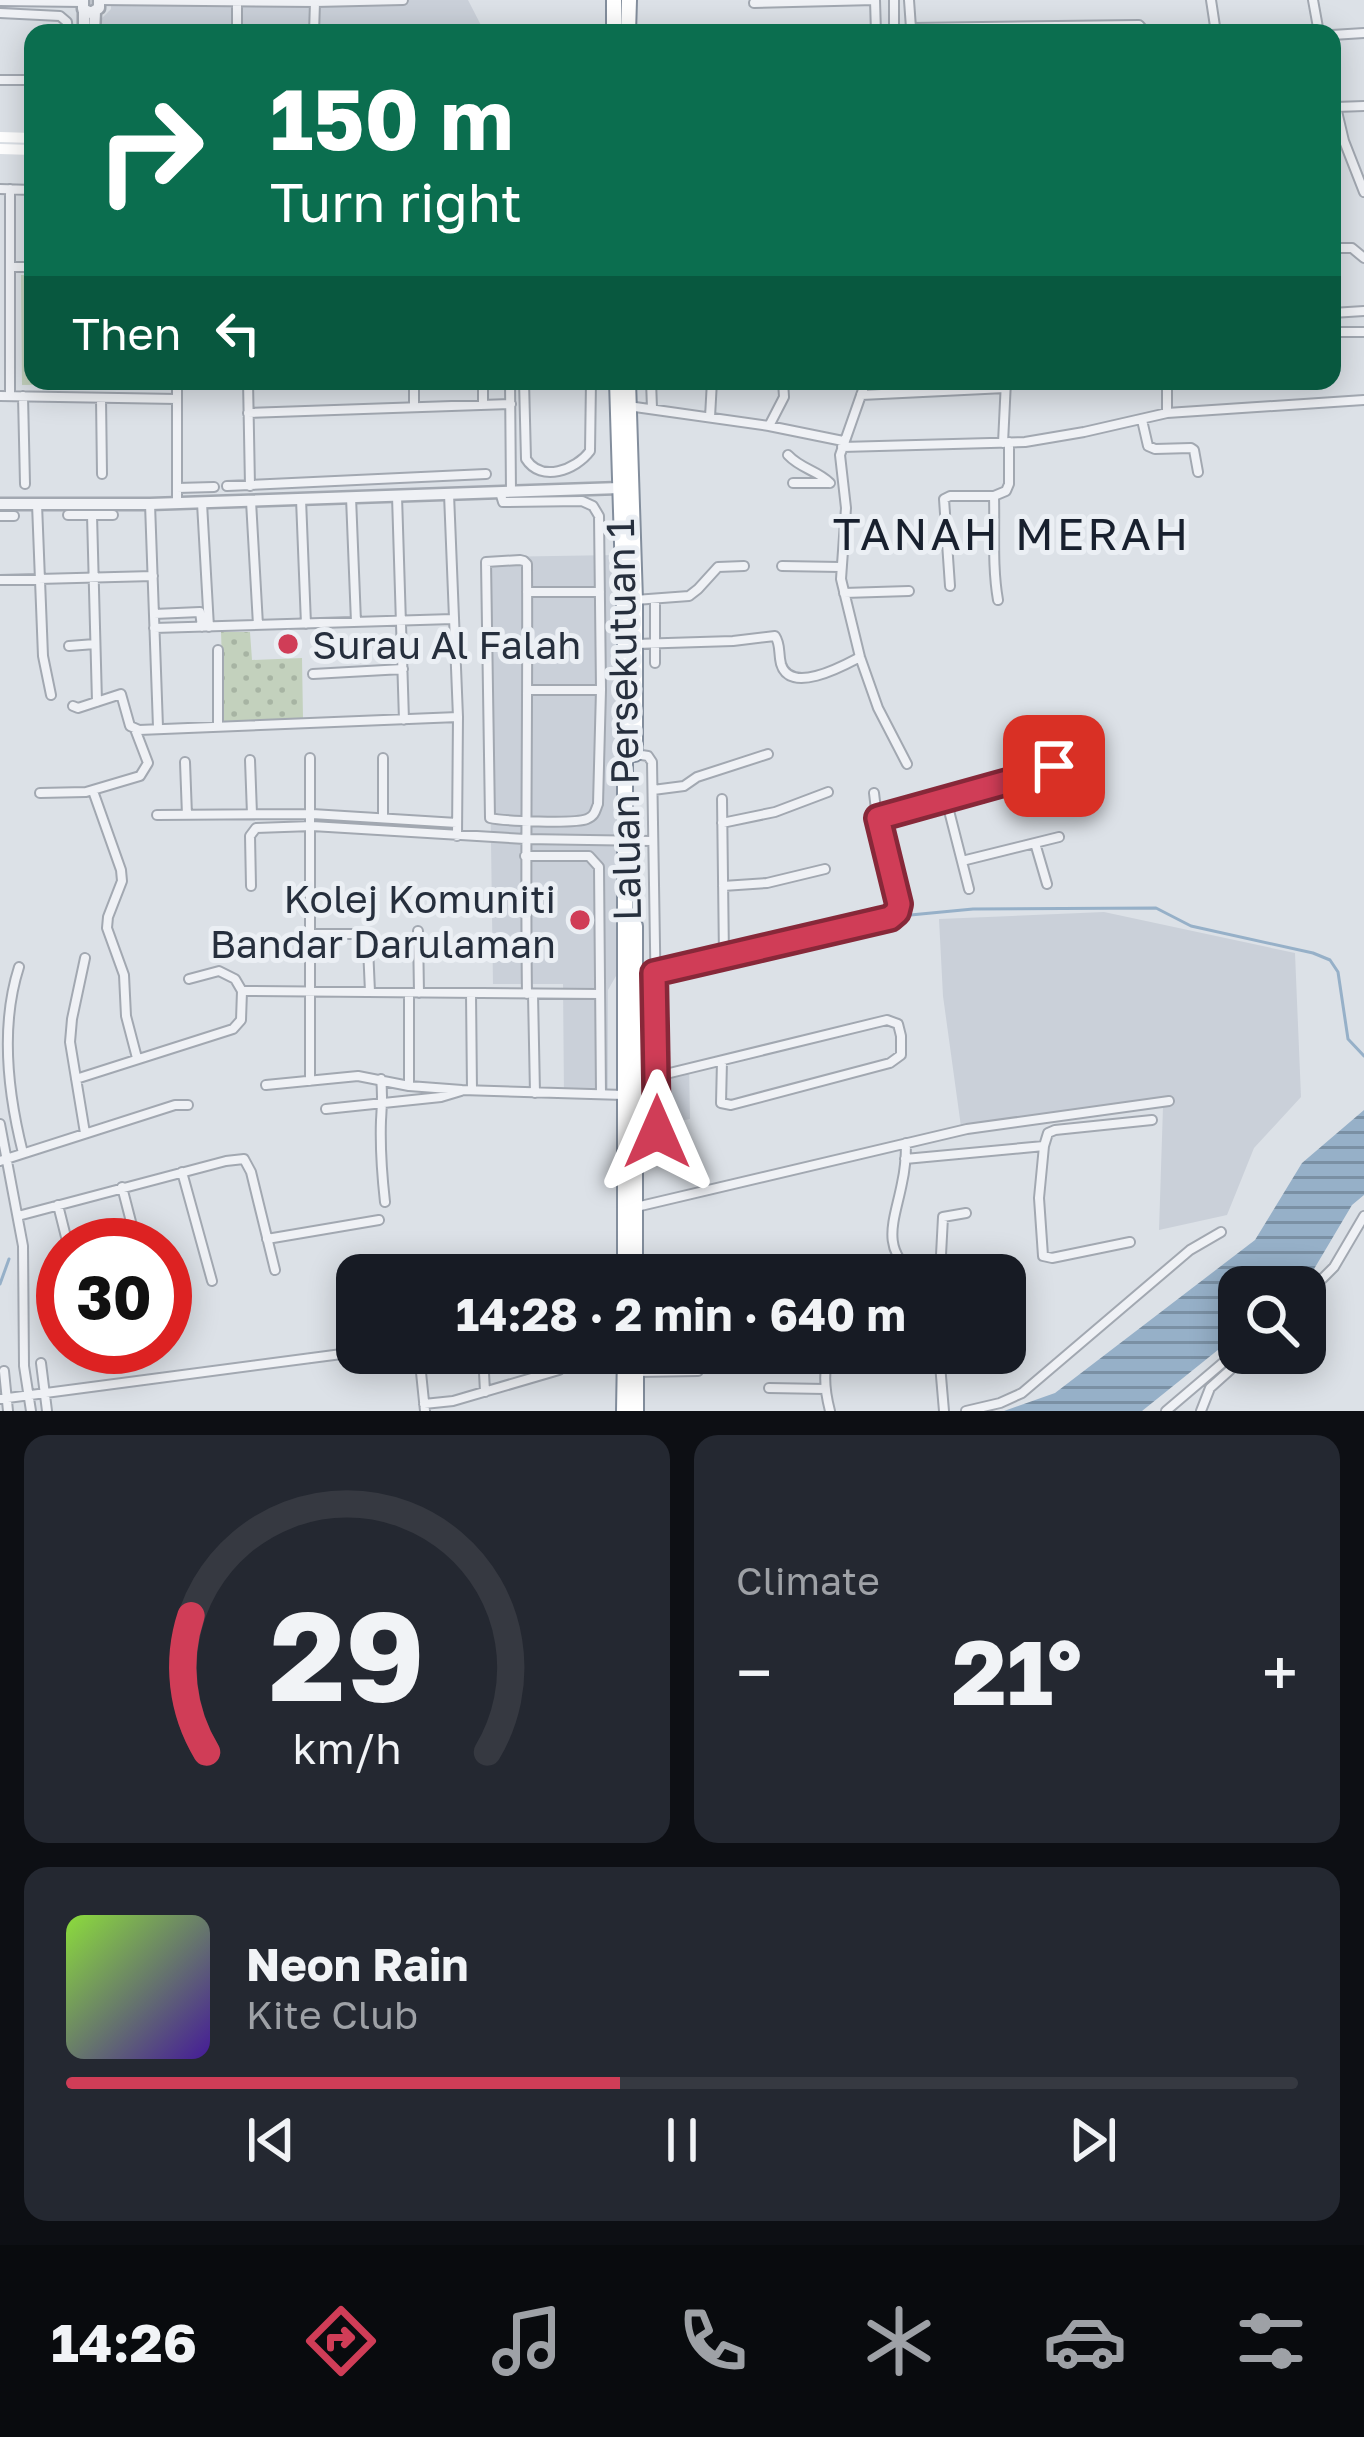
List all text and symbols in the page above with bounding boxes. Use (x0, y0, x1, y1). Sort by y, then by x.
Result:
text: 150 m (270, 68, 514, 168)
icon: right (72, 72, 228, 228)
text: Turn right (270, 169, 522, 234)
icon: left (205, 300, 271, 366)
text: Then (72, 306, 181, 360)
district label: TANAH MERAH (833, 506, 1191, 560)
street label: Laluan Persekutuan 1 (596, 518, 650, 922)
place label: Surau Al Falah (312, 621, 581, 668)
marker: Surau Al Falah (275, 631, 301, 657)
pin (1003, 715, 1105, 817)
icon: arrive (1021, 733, 1087, 799)
place label: Kolej Komuniti Bandar Darulaman (210, 875, 556, 967)
marker: Kolej Komuniti Bandar Darulaman (567, 907, 593, 933)
position arrow (594, 1069, 720, 1195)
speed limit sign: 30 (36, 1218, 192, 1374)
map controls (1218, 1266, 1326, 1374)
button: search (1218, 1266, 1326, 1374)
text: 14:28 · 2 min · 640 m (456, 1287, 906, 1341)
text: Climate (736, 1557, 880, 1604)
text: 29 (269, 1579, 425, 1728)
text: 21° (952, 1617, 1082, 1725)
text: − (736, 1632, 772, 1712)
text: + (1262, 1632, 1298, 1712)
text: km/h (292, 1722, 402, 1773)
text: Neon Rain (246, 1937, 469, 1991)
text: Kite Club (246, 1991, 418, 2038)
icon: previous (238, 2107, 304, 2173)
icon: pause (649, 2107, 715, 2173)
icon: next (1060, 2107, 1126, 2173)
icon: directions (299, 2299, 383, 2383)
icon: music (485, 2299, 569, 2383)
icon: phone (671, 2299, 755, 2383)
icon: climate (857, 2299, 941, 2383)
icon: car (1043, 2299, 1127, 2383)
icon: filters (1229, 2299, 1313, 2383)
text: 14:26 (51, 2309, 197, 2374)

